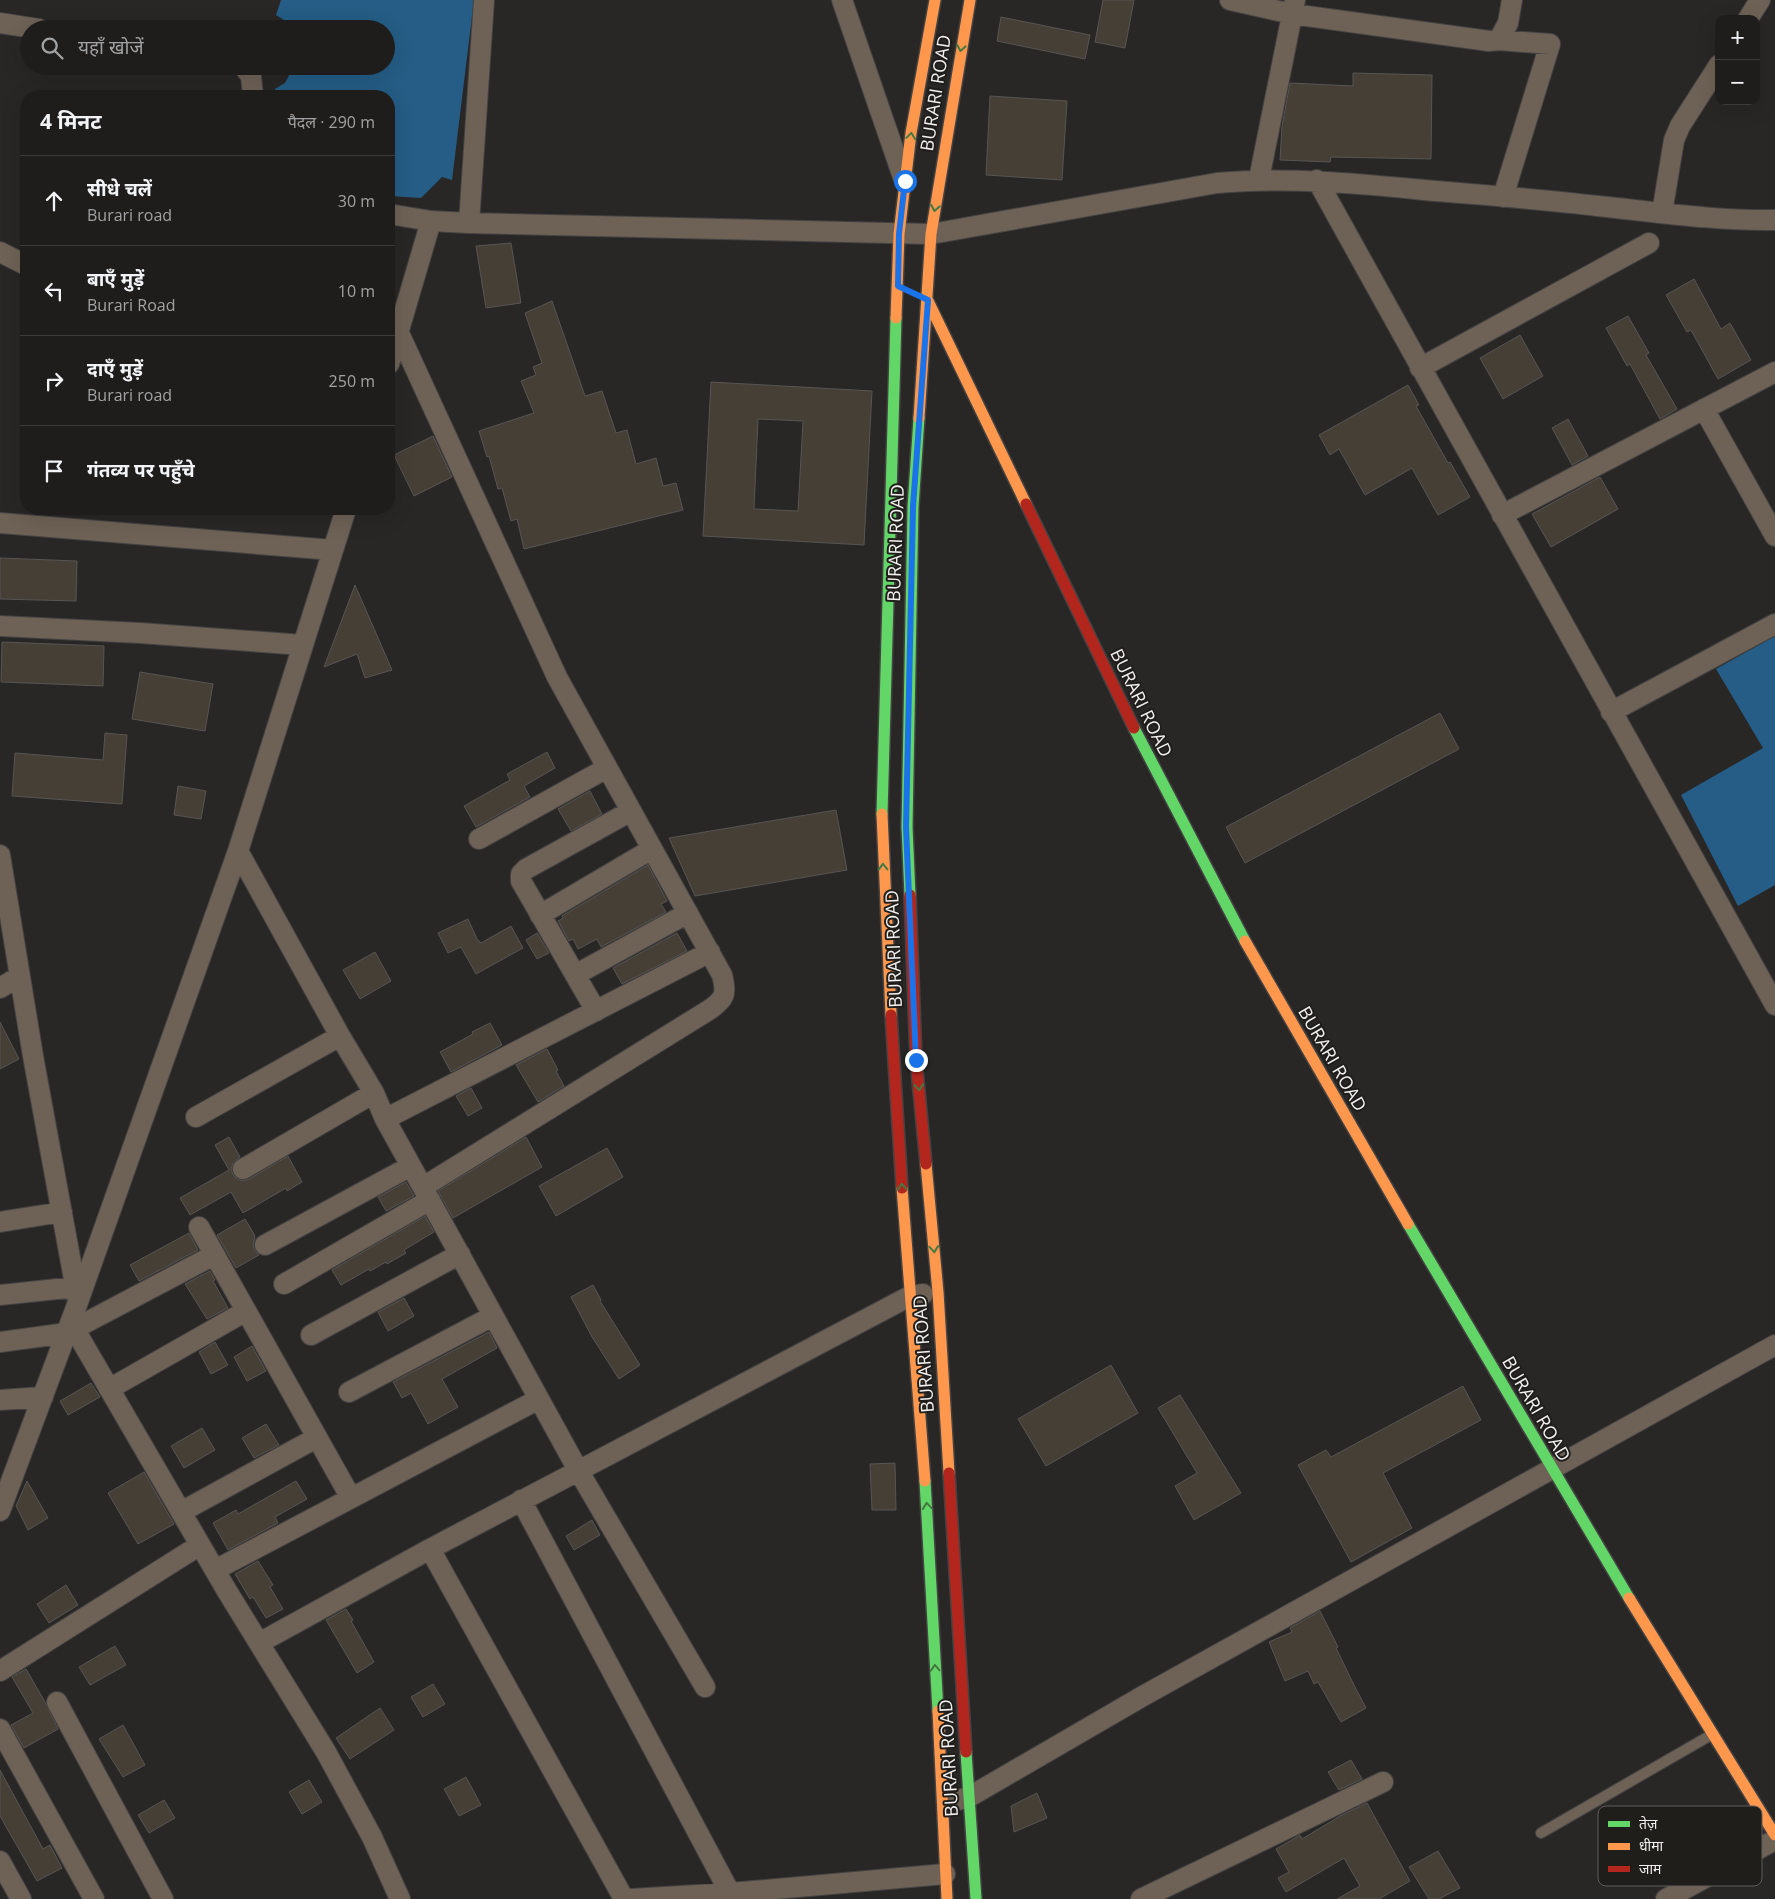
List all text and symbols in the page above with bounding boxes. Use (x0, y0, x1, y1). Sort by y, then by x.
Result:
map controls (1715, 15, 1760, 105)
button: + (1715, 15, 1760, 60)
search box (20, 20, 395, 75)
street label: BURARI ROAD (914, 33, 956, 153)
icon: search (38, 34, 66, 62)
text: यहाँ खोजें (78, 34, 144, 60)
one-way arrow (957, 44, 967, 52)
button: − (1715, 60, 1760, 105)
text: 4 मिनट (40, 107, 102, 135)
text: पैदल · 290 m (288, 111, 375, 133)
one-way arrow (905, 131, 915, 140)
route start (894, 170, 917, 193)
text: सीधे चलें (87, 176, 152, 202)
icon: ahead (40, 187, 68, 215)
text: 30 m (338, 190, 375, 212)
text: Burari road (87, 204, 172, 226)
one-way arrow (931, 204, 941, 213)
text: बाएँ मुड़ें (87, 266, 144, 292)
icon: left (40, 277, 68, 305)
text: 10 m (338, 280, 375, 302)
text: Burari Road (87, 294, 176, 316)
text: दाएँ मुड़ें (87, 356, 143, 382)
icon: right (40, 367, 68, 395)
text: 250 m (329, 370, 375, 392)
text: Burari road (87, 384, 172, 406)
icon: arrive (40, 457, 68, 485)
text: गंतव्य पर पहुँचे (87, 457, 195, 483)
street label: BURARI ROAD (881, 484, 909, 602)
street label: BURARI ROAD (1105, 644, 1178, 761)
one-way arrow (878, 863, 889, 871)
street label: BURARI ROAD (879, 890, 907, 1008)
street label: BURARI ROAD (1293, 1002, 1373, 1115)
route end (905, 1049, 928, 1072)
one-way arrow (913, 1083, 924, 1091)
one-way arrow (897, 1182, 908, 1190)
one-way arrow (928, 1245, 939, 1253)
street label: BURARI ROAD (907, 1295, 939, 1414)
street label: BURARI ROAD (1497, 1352, 1577, 1465)
one-way arrow (922, 1501, 933, 1509)
one-way arrow (930, 1664, 941, 1672)
street label: BURARI ROAD (933, 1699, 963, 1817)
legend (1598, 1806, 1762, 1886)
text: तेज़ (1639, 1814, 1658, 1833)
text: धीमा (1639, 1836, 1664, 1855)
text: जाम (1639, 1859, 1662, 1878)

